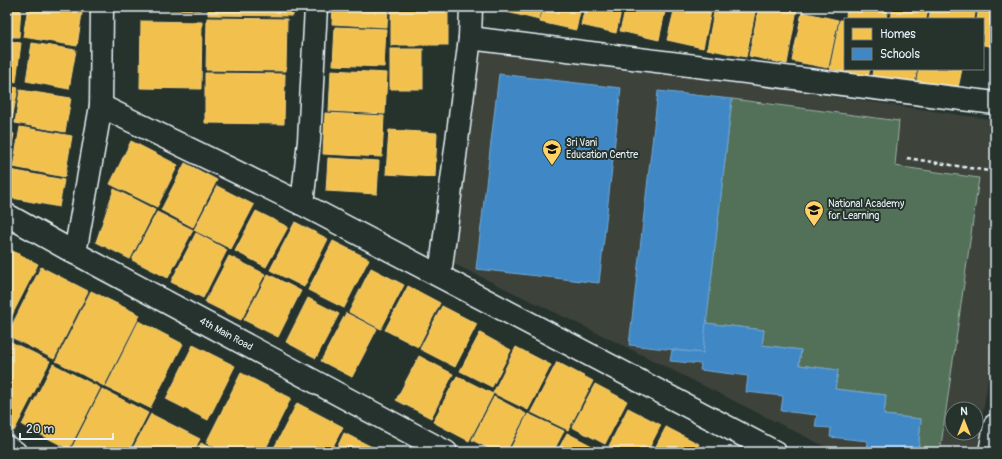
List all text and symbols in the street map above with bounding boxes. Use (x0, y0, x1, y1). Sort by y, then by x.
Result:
legend (844, 18, 984, 70)
text: Homes (880, 27, 916, 42)
text: Schools (880, 47, 920, 62)
place label: Sri Vani Education Centre (566, 137, 638, 161)
school or university icon: Sri Vani Education Centre (541, 138, 563, 166)
place label: National Academy for Learning (828, 198, 905, 222)
school or university icon: National Academy for Learning (803, 199, 825, 227)
street label: 4th Main Road (197, 315, 255, 353)
north arrow (944, 401, 984, 441)
text: N (960, 405, 968, 418)
scale bar (20, 415, 113, 441)
text: 20 m (26, 422, 55, 437)

